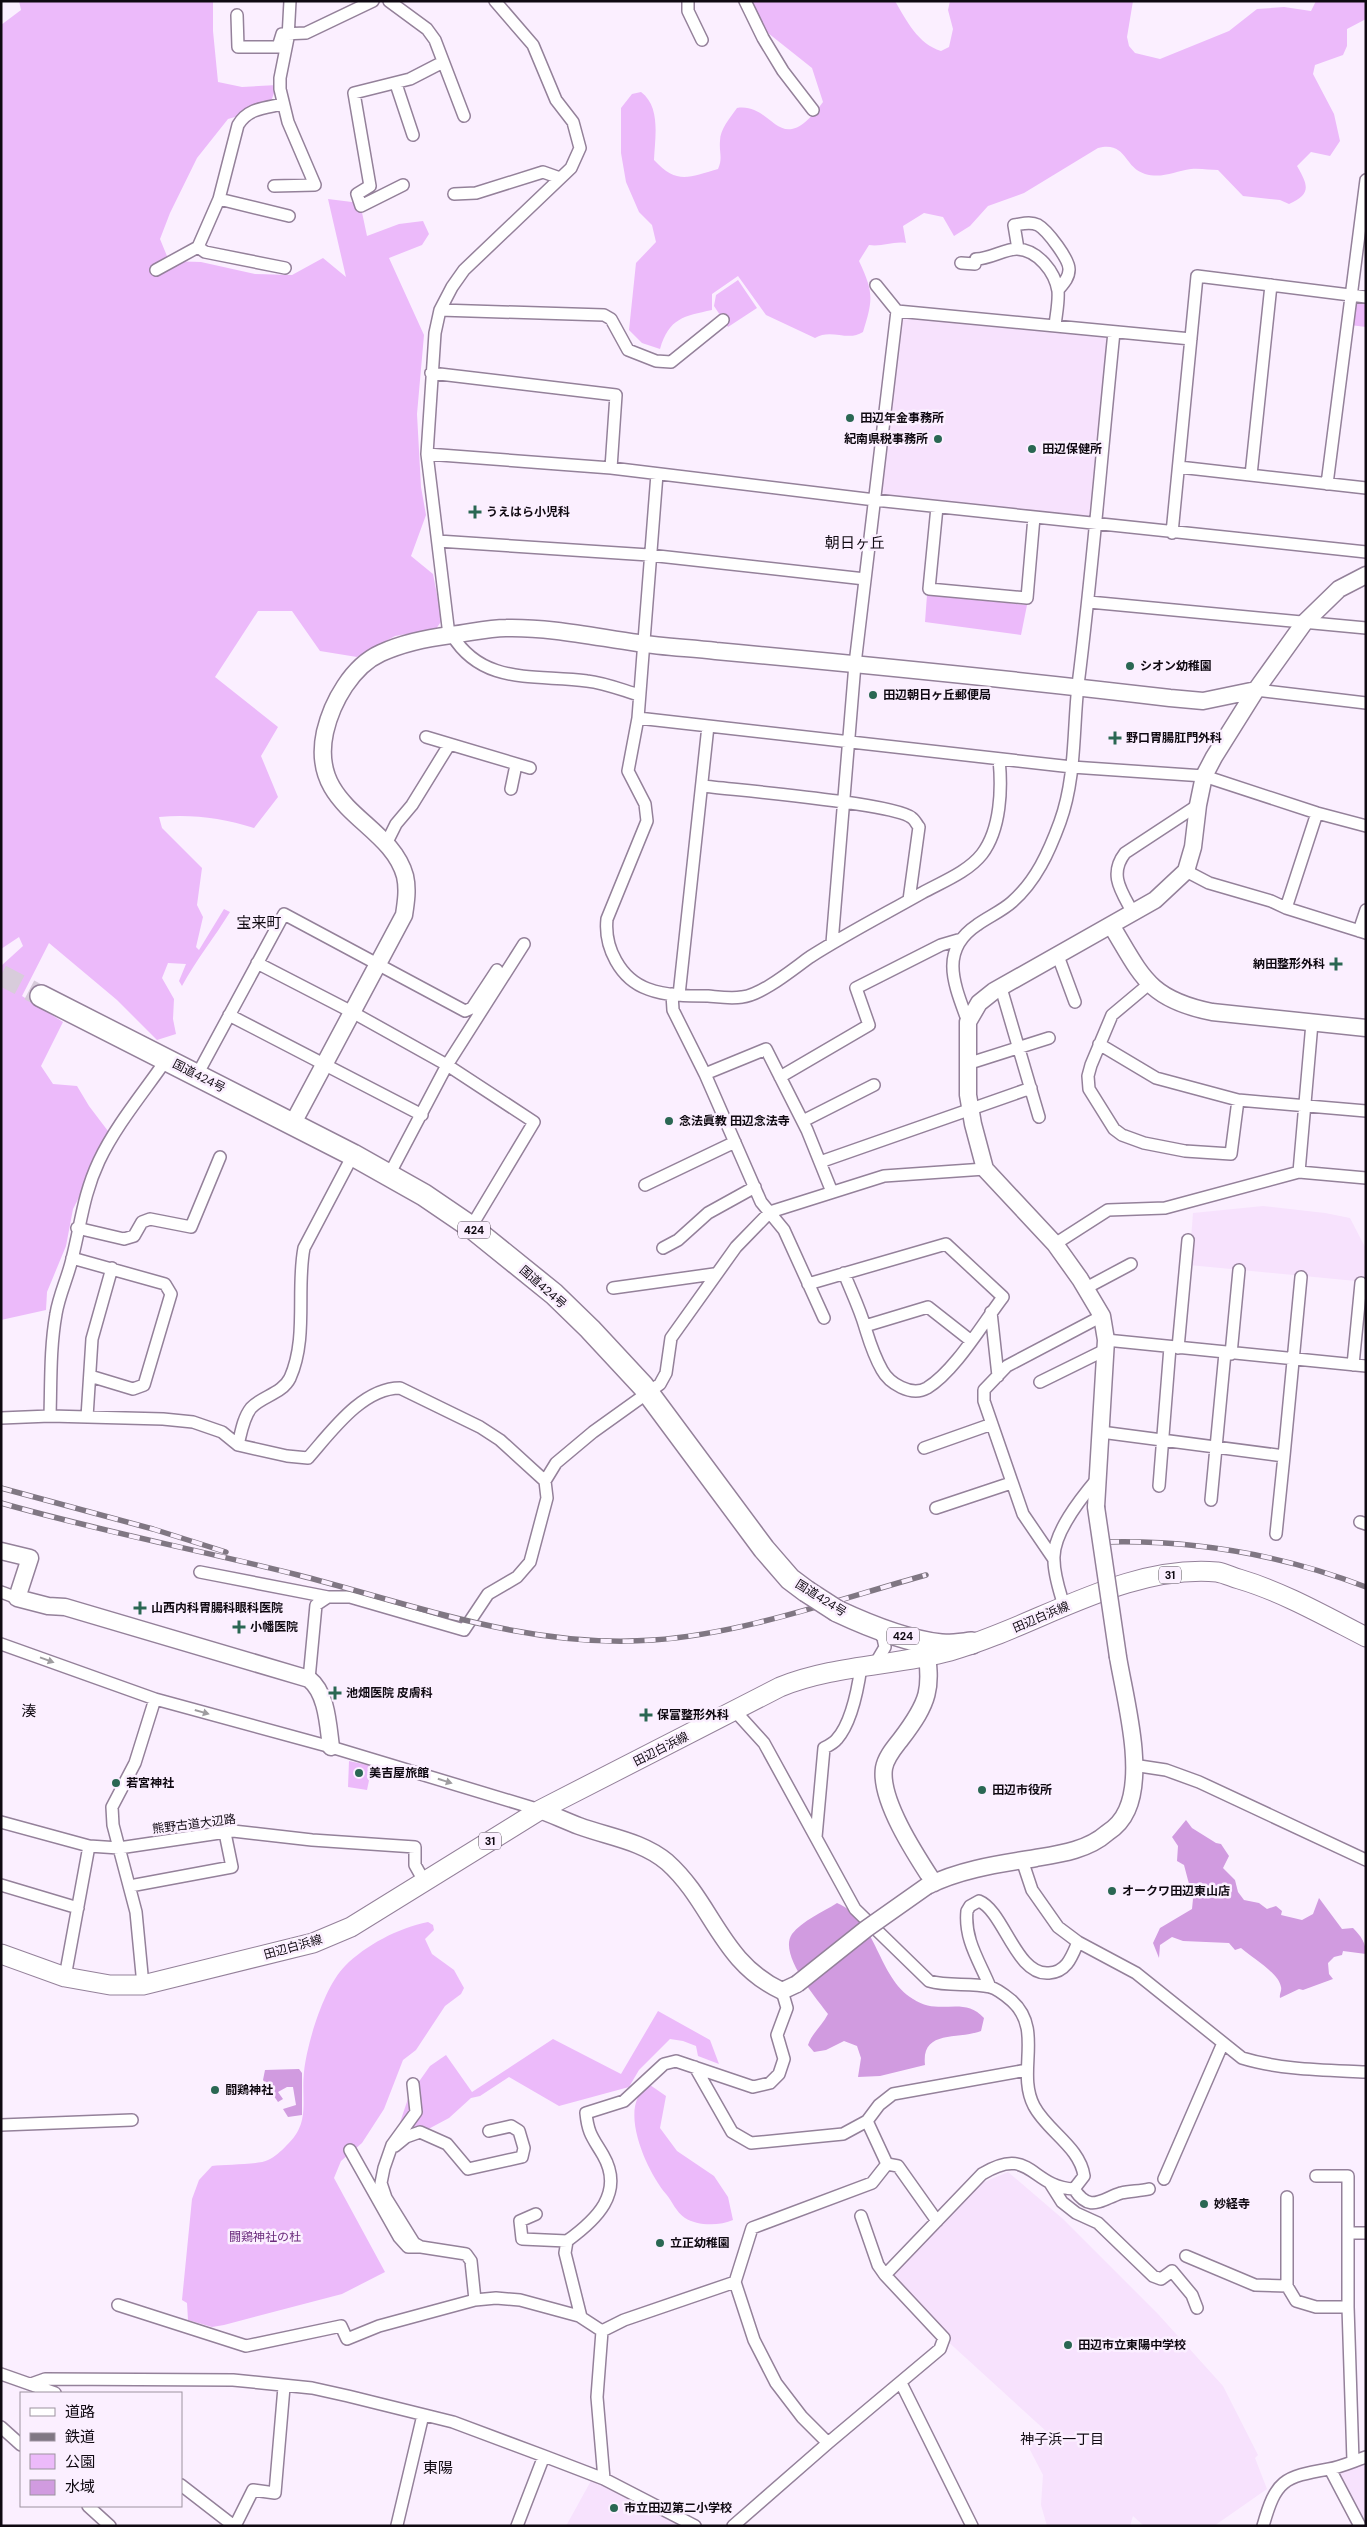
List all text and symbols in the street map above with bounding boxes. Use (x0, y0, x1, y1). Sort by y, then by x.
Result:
place label: 田辺年金事務所 (860, 410, 944, 426)
marker: 田辺年金事務所 (844, 412, 856, 424)
place label: 紀南県税事務所 (844, 431, 928, 447)
marker: 紀南県税事務所 (932, 433, 944, 445)
place label: 田辺保健所 (1042, 441, 1102, 457)
marker: 田辺保健所 (1026, 443, 1038, 455)
place label: うえはら小児科 (486, 504, 570, 520)
marker: うえはら小児科 (468, 505, 482, 519)
district label: 朝日ヶ丘 (825, 533, 885, 553)
place label: シオン幼稚園 (1140, 658, 1212, 674)
marker: シオン幼稚園 (1124, 660, 1136, 672)
place label: 田辺朝日ヶ丘郵便局 (883, 687, 991, 703)
marker: 田辺朝日ヶ丘郵便局 (867, 689, 879, 701)
place label: 野口胃腸肛門外科 (1126, 730, 1222, 746)
marker: 野口胃腸肛門外科 (1108, 731, 1122, 745)
district label: 宝来町 (236, 913, 282, 933)
place label: 納田整形外科 (1253, 956, 1325, 972)
marker: 納田整形外科 (1329, 957, 1343, 971)
street label: 国道424号 (170, 1056, 228, 1096)
place label: 念法眞教 田辺念法寺 (679, 1113, 790, 1129)
marker: 念法眞教 田辺念法寺 (663, 1115, 675, 1127)
road number: 424 (458, 1222, 490, 1238)
street label: 国道424号 (516, 1262, 570, 1312)
road number: 31 (1159, 1566, 1181, 1584)
street label: 国道424号 (792, 1576, 850, 1620)
street label: 田辺白浜線 (1010, 1598, 1072, 1636)
place label: 山西内科胃腸科眼科医院 (151, 1600, 283, 1616)
marker: 山西内科胃腸科眼科医院 (133, 1601, 147, 1615)
place label: 小幡医院 (250, 1619, 298, 1635)
marker: 小幡医院 (232, 1620, 246, 1634)
road number: 424 (887, 1628, 919, 1644)
one-way arrow (40, 1656, 55, 1664)
place label: 池畑医院 皮膚科 (346, 1685, 433, 1701)
marker: 池畑医院 皮膚科 (328, 1686, 342, 1700)
district label: 湊 (21, 1701, 37, 1721)
place label: 保富整形外科 (657, 1707, 729, 1723)
one-way arrow (195, 1708, 210, 1716)
marker: 保富整形外科 (639, 1708, 653, 1722)
street label: 田辺白浜線 (631, 1728, 691, 1770)
place label: 美吉屋旅館 (369, 1765, 429, 1781)
marker: 美吉屋旅館 (353, 1767, 365, 1779)
place label: 若宮神社 (126, 1775, 174, 1791)
marker: 若宮神社 (110, 1777, 122, 1789)
one-way arrow (437, 1777, 452, 1785)
place label: 田辺市役所 (992, 1782, 1052, 1798)
marker: 田辺市役所 (976, 1784, 988, 1796)
street label: 熊野古道大辺路 (151, 1811, 237, 1837)
road number: 31 (479, 1832, 501, 1850)
place label: オークワ田辺東山店 (1122, 1883, 1230, 1899)
marker: オークワ田辺東山店 (1106, 1885, 1118, 1897)
street label: 田辺白浜線 (262, 1931, 324, 1963)
place label: 闘鶏神社 (225, 2082, 273, 2098)
marker: 闘鶏神社 (209, 2084, 221, 2096)
place label: 妙経寺 (1214, 2196, 1250, 2212)
marker: 妙経寺 (1198, 2198, 1210, 2210)
park label: 闘鶏神社の杜 (229, 2229, 301, 2245)
place label: 立正幼稚園 (670, 2235, 730, 2251)
marker: 立正幼稚園 (654, 2237, 666, 2249)
place label: 田辺市立東陽中学校 (1078, 2337, 1186, 2353)
marker: 田辺市立東陽中学校 (1062, 2339, 1074, 2351)
legend (20, 2392, 182, 2507)
text: 道路 (65, 2402, 95, 2422)
text: 鉄道 (65, 2427, 95, 2447)
district label: 神子浜一丁目 (1020, 2430, 1104, 2448)
text: 公園 (65, 2452, 95, 2472)
district label: 東陽 (423, 2458, 453, 2478)
text: 水域 (65, 2477, 95, 2497)
place label: 市立田辺第二小学校 (624, 2500, 732, 2516)
marker: 市立田辺第二小学校 (608, 2502, 620, 2514)

